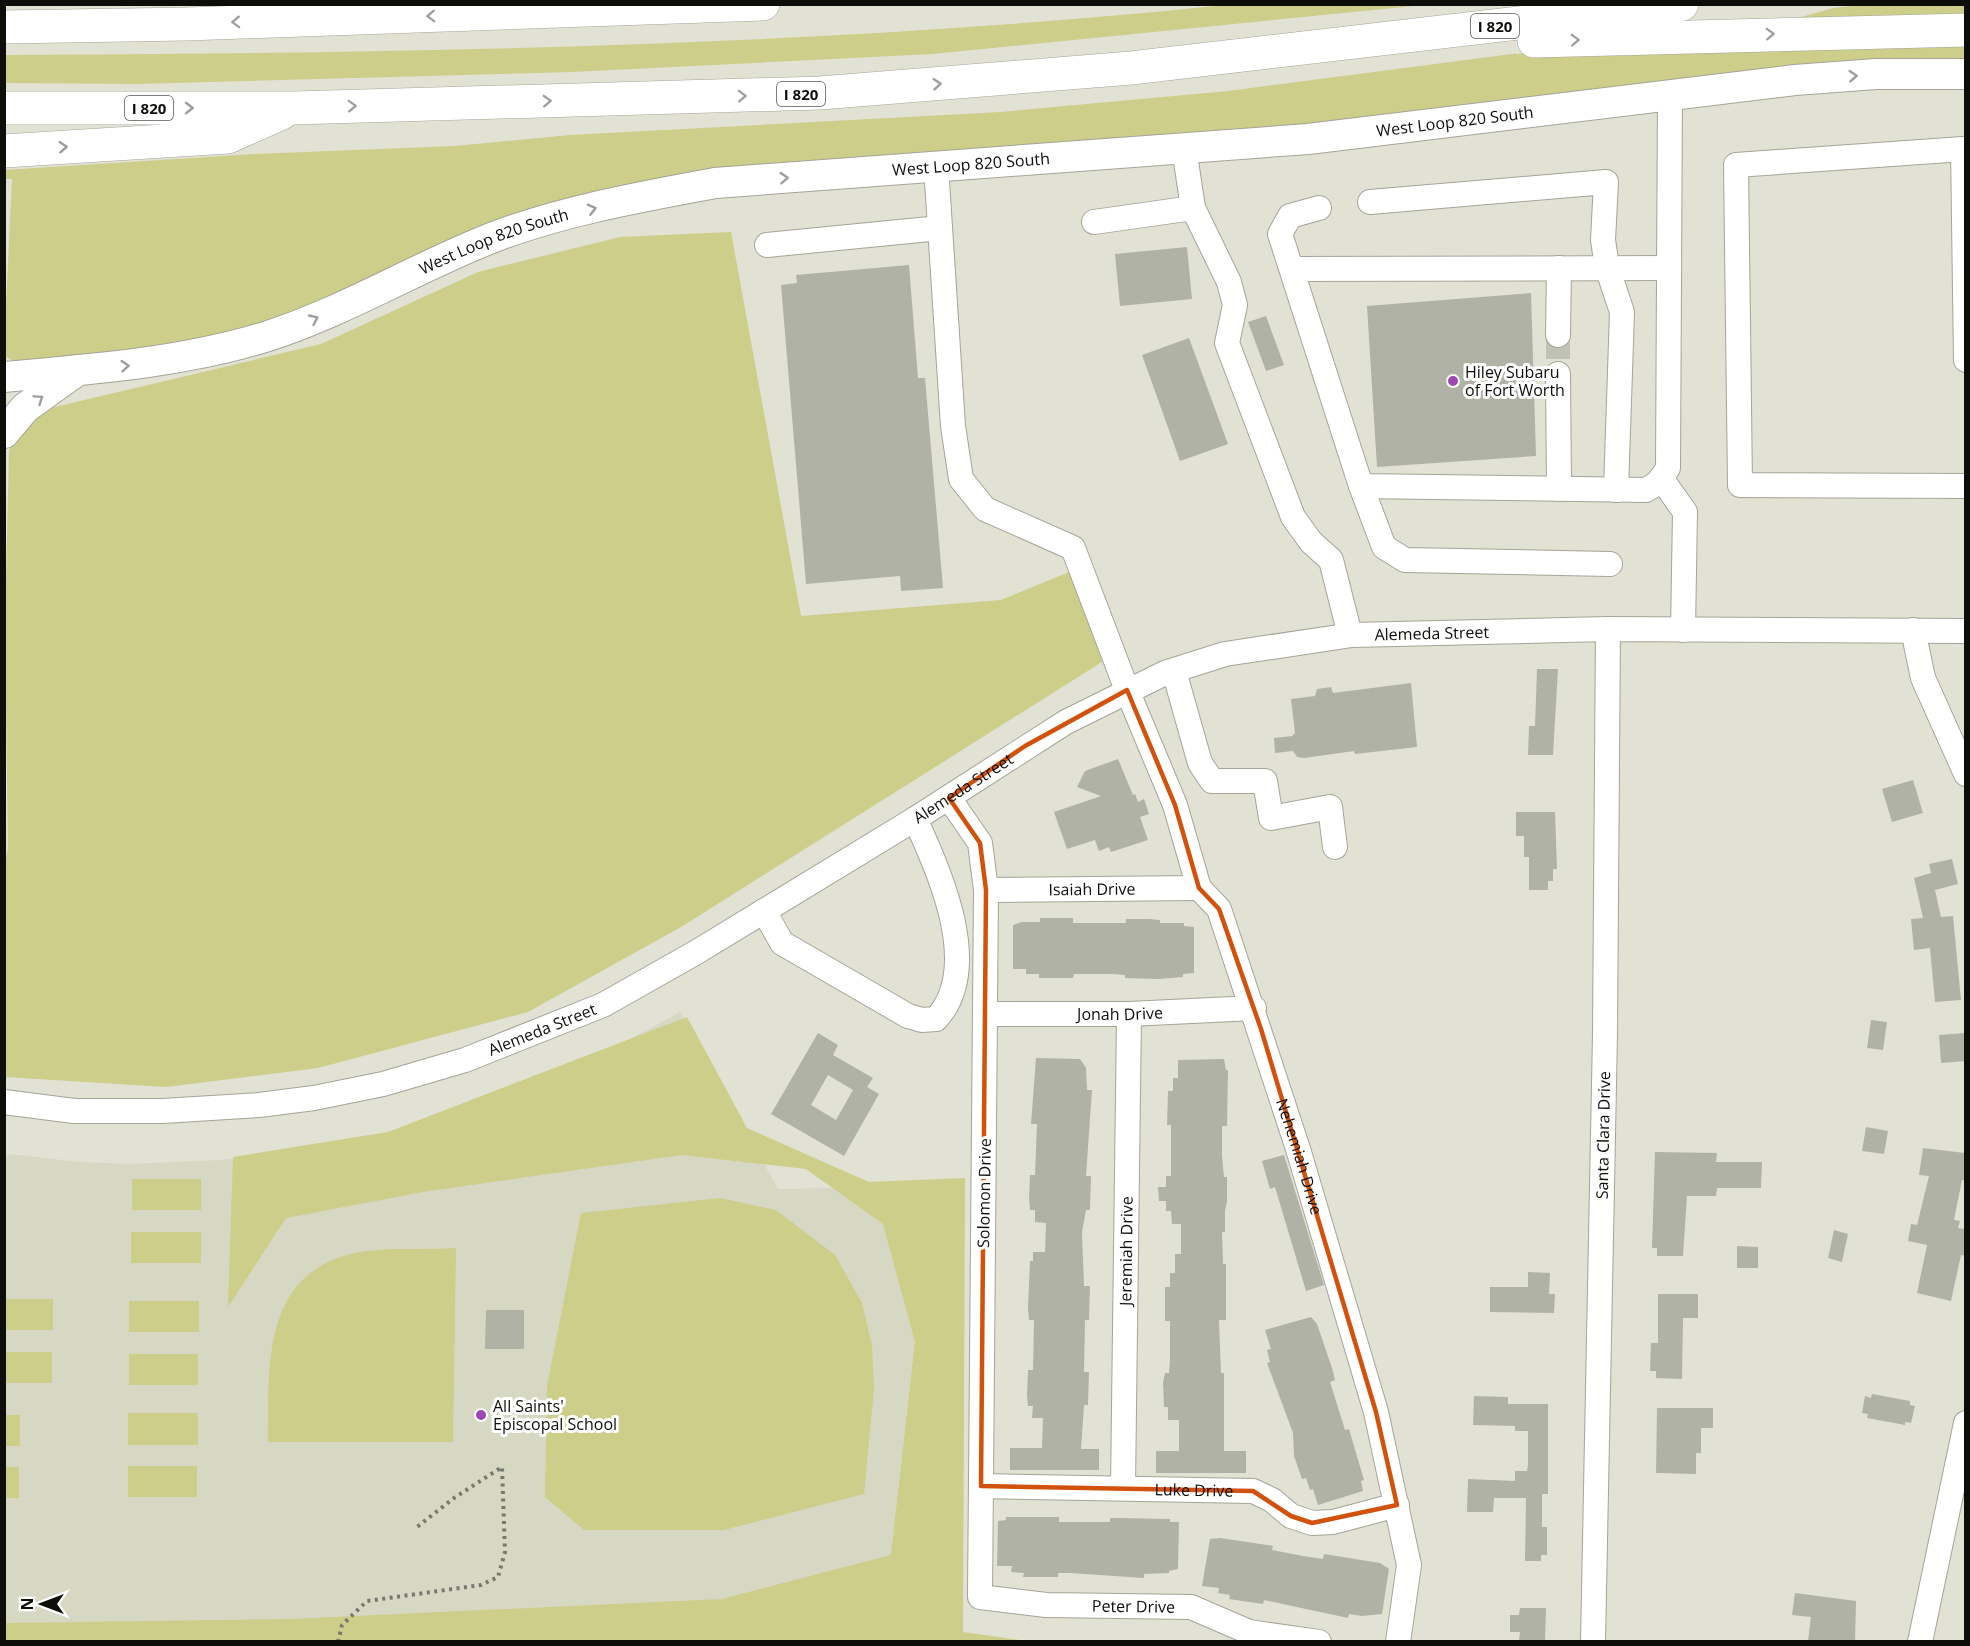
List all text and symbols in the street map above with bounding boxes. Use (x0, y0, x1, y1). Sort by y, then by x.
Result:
one-way arrow (427, 9, 436, 22)
road number: I 820 (1471, 14, 1519, 38)
one-way arrow (232, 16, 241, 29)
one-way arrow (1766, 27, 1775, 40)
one-way arrow (1571, 34, 1580, 46)
one-way arrow (1849, 70, 1858, 83)
one-way arrow (932, 77, 941, 90)
road number: I 820 (777, 82, 825, 106)
one-way arrow (738, 89, 747, 102)
one-way arrow (543, 95, 552, 107)
road number: I 820 (125, 96, 173, 120)
one-way arrow (348, 100, 357, 113)
street label: West Loop 820 South (1375, 101, 1535, 142)
one-way arrow (184, 102, 193, 114)
one-way arrow (58, 141, 67, 154)
street label: West Loop 820 South (891, 147, 1051, 181)
one-way arrow (780, 172, 789, 185)
street label: West Loop 820 South (416, 203, 571, 280)
one-way arrow (587, 203, 597, 216)
one-way arrow (307, 314, 318, 326)
one-way arrow (121, 360, 130, 373)
place label: Hiley Subaru of Fort Worth (1465, 361, 1565, 401)
marker: Hiley Subaru of Fort Worth (1446, 374, 1460, 388)
one-way arrow (32, 395, 43, 406)
street label: Alemeda Street (1374, 621, 1490, 645)
street label: Alemeda Street (909, 748, 1017, 828)
street label: Isaiah Drive (1048, 878, 1136, 900)
street label: Alemeda Street (485, 998, 600, 1061)
street label: Jonah Drive (1075, 1001, 1163, 1025)
street label: Santa Clara Drive (1591, 1071, 1615, 1199)
street label: Nehemiah Drive (1271, 1095, 1328, 1217)
street label: Solomon Drive (972, 1138, 996, 1248)
street label: Jeremiah Drive (1114, 1196, 1138, 1308)
place label: All Saints' Episcopal School (493, 1395, 617, 1435)
marker: All Saints' Episcopal School (474, 1408, 488, 1422)
street label: Luke Drive (1154, 1478, 1234, 1502)
north arrow (12, 1574, 72, 1634)
street label: Peter Drive (1092, 1595, 1175, 1618)
text: N (16, 1597, 38, 1611)

